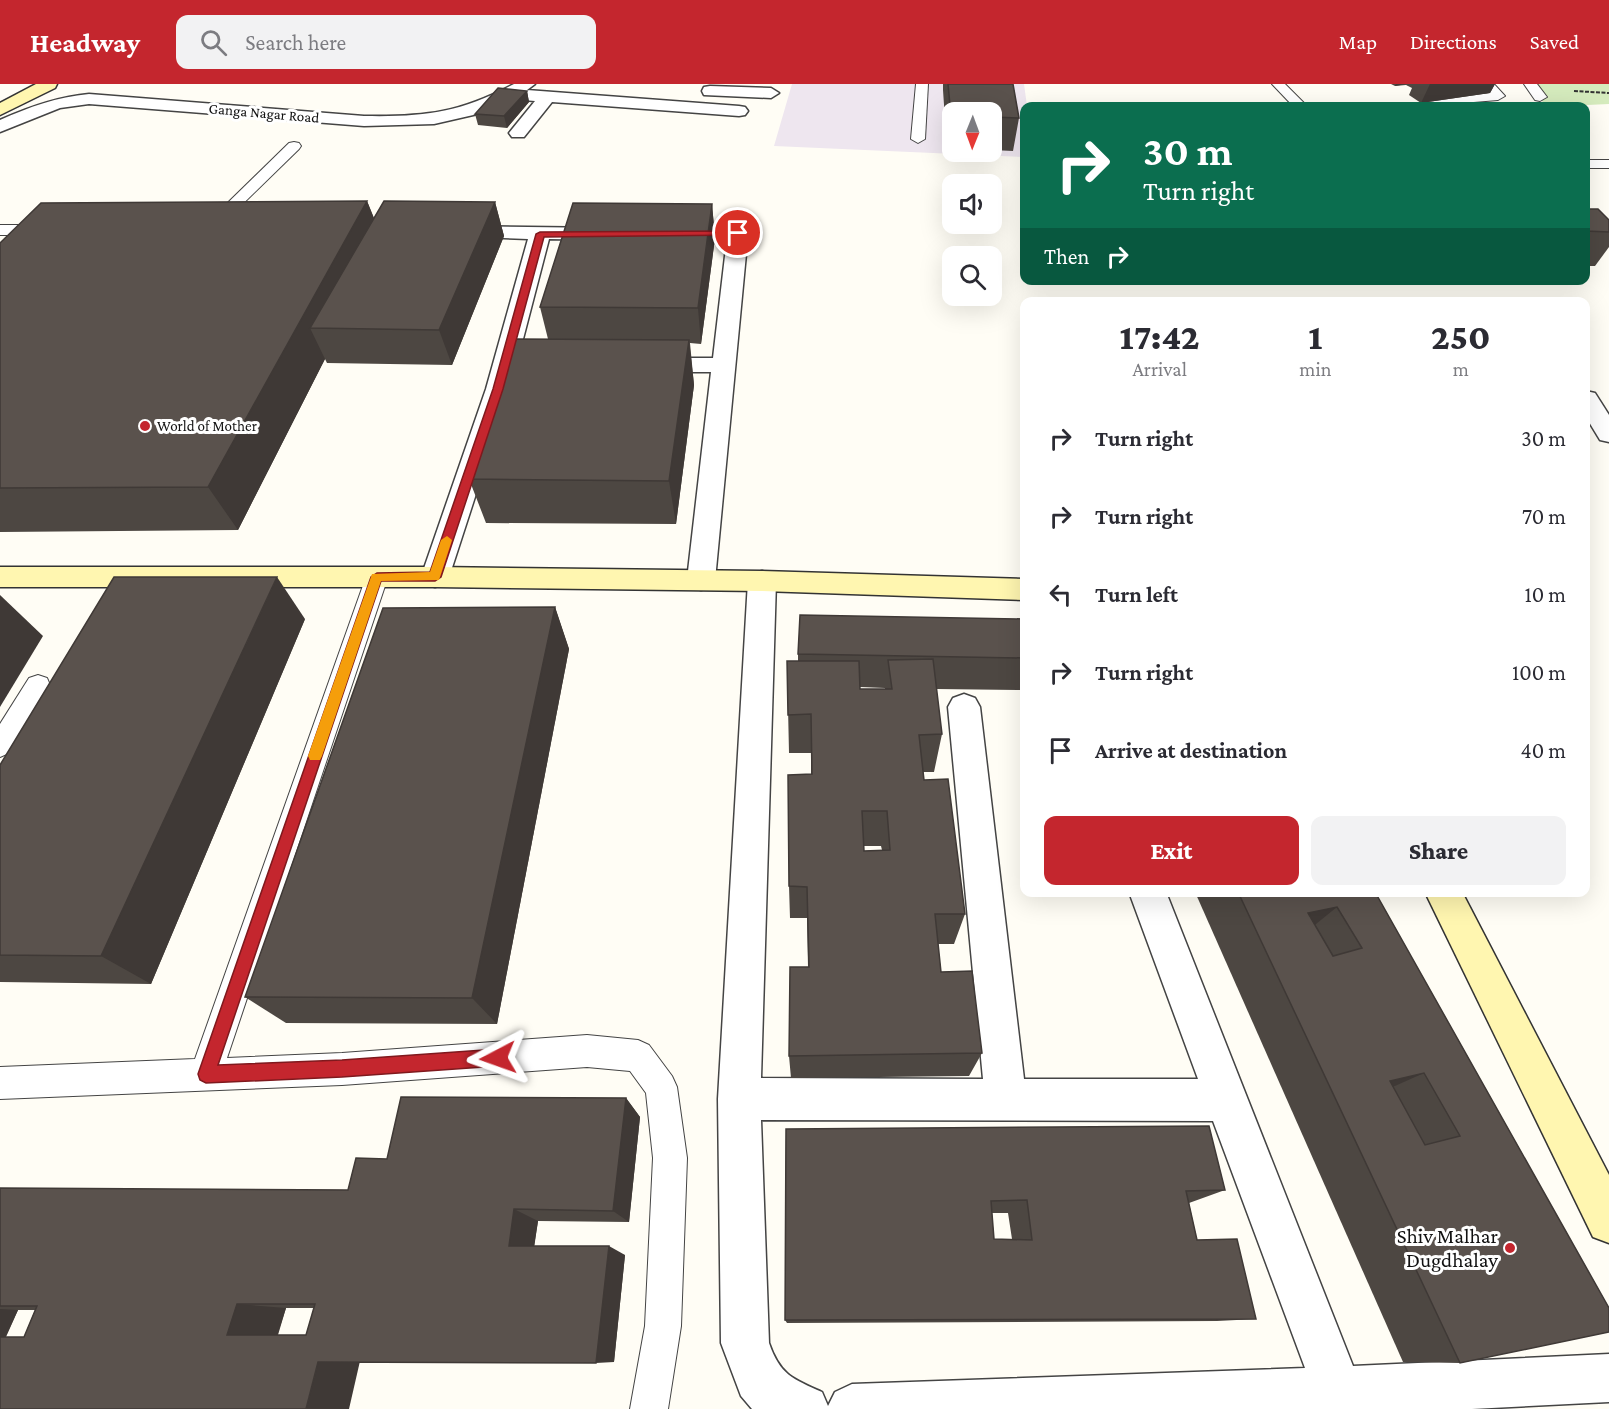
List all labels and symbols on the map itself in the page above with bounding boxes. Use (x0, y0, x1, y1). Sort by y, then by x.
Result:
street label: Ganga Nagar Road (208, 100, 320, 127)
north arrow (942, 102, 1002, 162)
pin (712, 207, 763, 258)
place label: World of Mother (157, 418, 258, 434)
marker: World of Mother (138, 419, 152, 433)
position arrow (466, 1026, 530, 1090)
place label: Shiv Malhar Dugdhalay (1397, 1224, 1499, 1272)
marker: Shiv Malhar Dugdhalay (1503, 1241, 1517, 1255)

